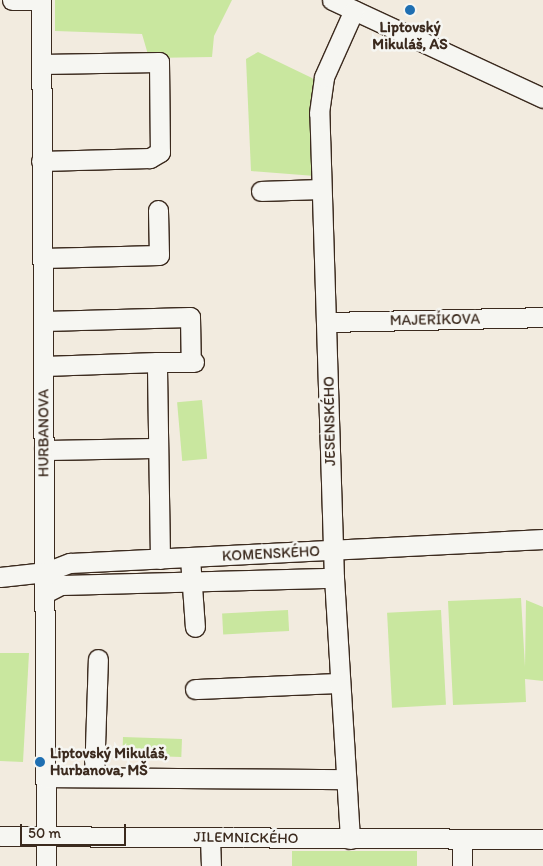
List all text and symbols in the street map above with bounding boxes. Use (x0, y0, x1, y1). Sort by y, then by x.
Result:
marker: Liptovský Mikuláš, AS (404, 4, 416, 16)
place label: Liptovský Mikuláš, AS (372, 18, 448, 53)
street label: MAJERÍKOVA (390, 310, 480, 330)
street label: JESENSKÉHO (320, 376, 340, 466)
street label: HURBANOVA (35, 389, 53, 477)
street label: KOMENSKÉHO (222, 542, 320, 566)
place label: Liptovský Mikuláš, Hurbanova, MŠ (50, 744, 168, 779)
marker: Liptovský Mikuláš, Hurbanova, MŠ (34, 756, 46, 768)
scale bar (22, 814, 129, 846)
text: 50 m (28, 824, 61, 842)
street label: JILEMNICKÉHO (193, 828, 299, 848)

